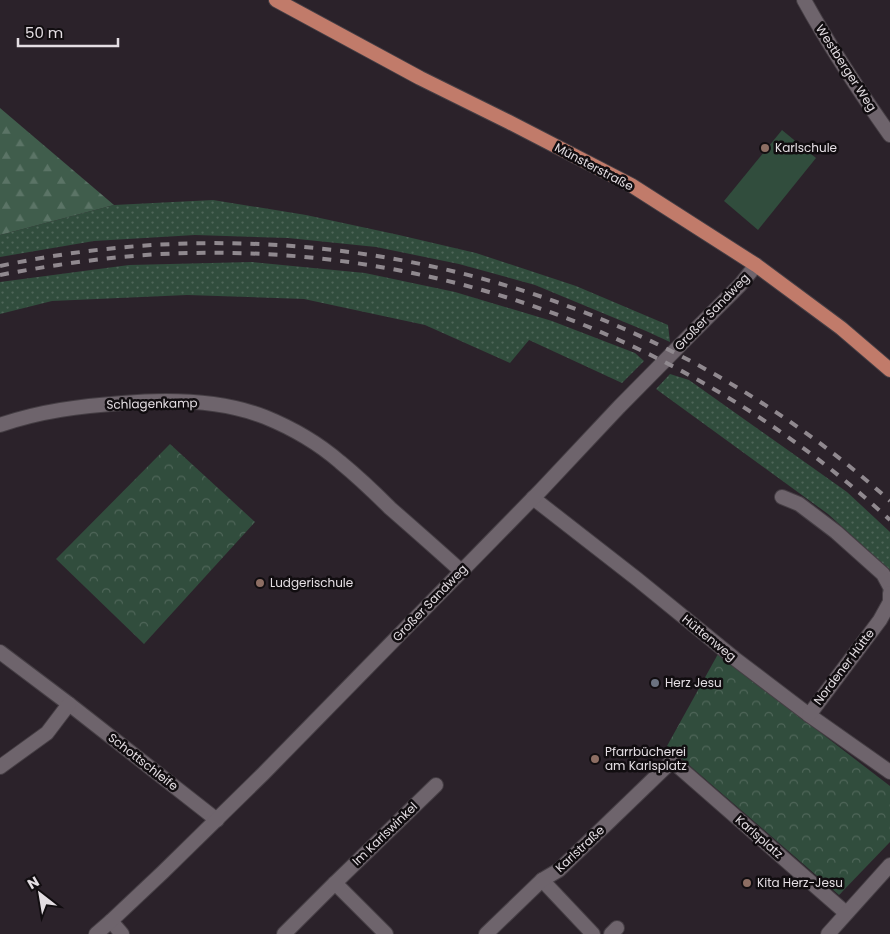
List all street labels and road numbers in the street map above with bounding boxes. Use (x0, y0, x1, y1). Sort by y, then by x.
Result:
street label: Westberger Weg (812, 21, 881, 114)
street label: Münsterstraße (552, 139, 637, 195)
street label: Großer Sandweg (670, 269, 753, 354)
street label: Schlagenkamp (106, 394, 198, 413)
street label: Großer Sandweg (388, 560, 471, 645)
street label: Hüttenweg (679, 610, 740, 665)
street label: Nordener Hütte (809, 625, 878, 708)
street label: Schottschleife (105, 729, 182, 794)
street label: Im Karlswinkel (348, 798, 421, 869)
street label: Karlsplatz (732, 811, 787, 862)
street label: Karlstraße (551, 821, 608, 876)

